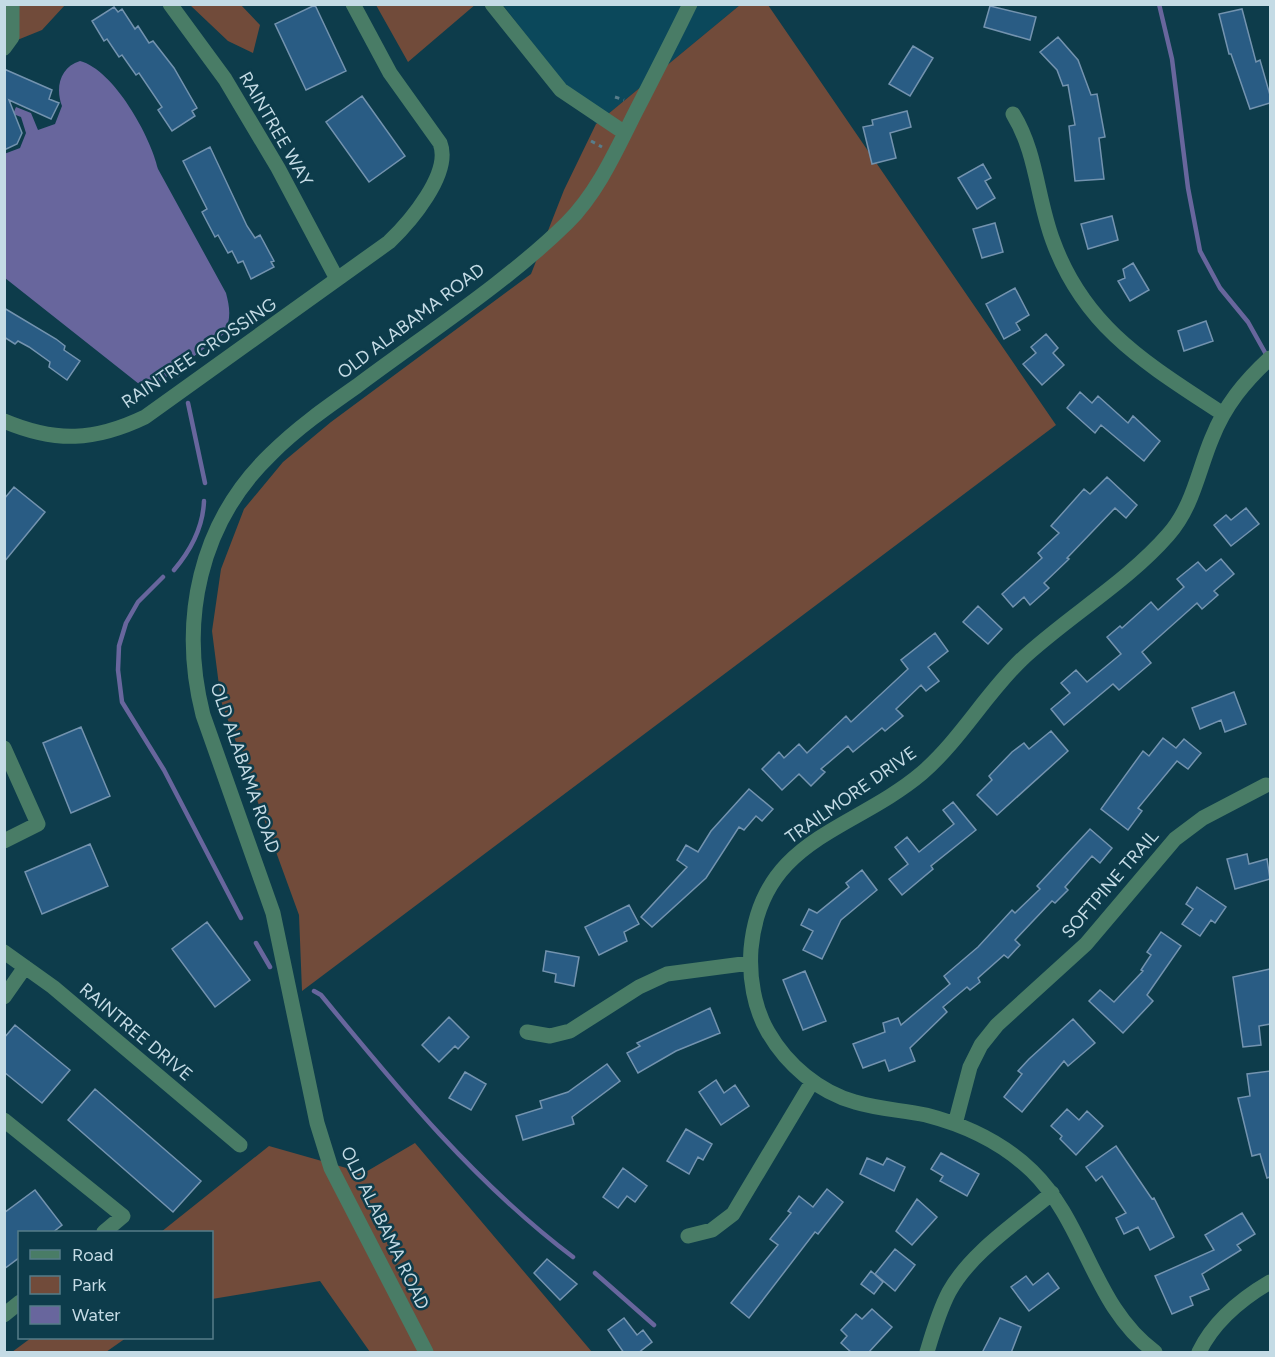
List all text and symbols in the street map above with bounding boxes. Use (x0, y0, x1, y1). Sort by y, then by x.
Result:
street label: RAINTREE WAY (234, 68, 318, 190)
street label: OLD ALABAMA ROAD (333, 258, 489, 384)
street label: RAINTREE CROSSING (117, 293, 281, 413)
street label: OLD ALABAMA ROAD (206, 680, 284, 856)
street label: TRAILMORE DRIVE (781, 742, 921, 848)
street label: SOFTPINE TRAIL (1057, 825, 1164, 943)
street label: RAINTREE DRIVE (75, 978, 197, 1086)
street label: OLD ALABAMA ROAD (336, 1143, 434, 1313)
legend (18, 1231, 213, 1339)
text: Road (72, 1244, 113, 1266)
text: Park (72, 1274, 107, 1296)
text: Water (72, 1304, 120, 1326)

